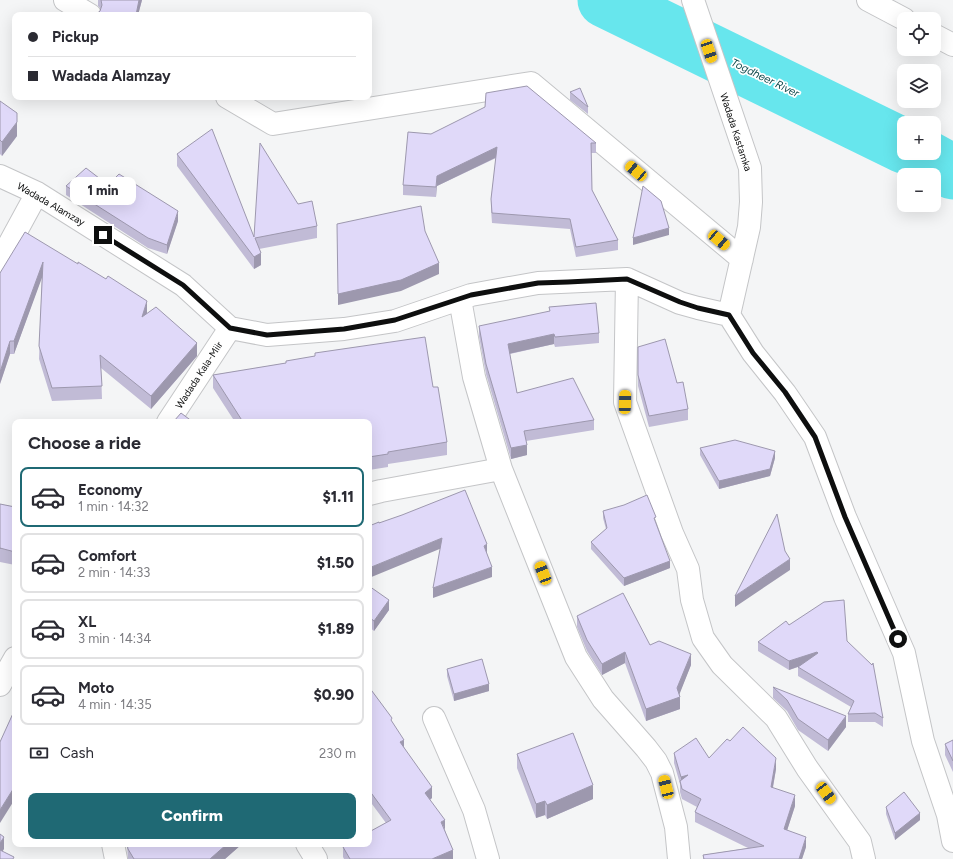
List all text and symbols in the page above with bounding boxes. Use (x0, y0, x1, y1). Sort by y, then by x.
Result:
map controls (897, 12, 941, 212)
button: locate (897, 12, 941, 56)
text: Pickup (52, 28, 99, 46)
car (699, 38, 719, 64)
water label: Togdheer River (729, 56, 802, 101)
button: layers (897, 64, 941, 108)
text: Wadada Alamzay (52, 67, 171, 85)
street label: Wadada Kastamka (717, 91, 755, 173)
button: + (897, 116, 941, 160)
car (623, 159, 649, 183)
button: − (897, 168, 941, 212)
callout: 1 min (70, 177, 136, 205)
street label: Wadada Alamzay (15, 179, 88, 229)
text: 1 min (87, 183, 119, 198)
route end (94, 226, 112, 244)
car (706, 228, 732, 252)
street label: Wadada Kala-Miir (172, 338, 226, 411)
car (619, 390, 631, 414)
text: Choose a ride (28, 432, 141, 454)
icon: car (30, 479, 66, 515)
text: Economy (78, 481, 143, 499)
text: $1.11 (323, 488, 354, 506)
text: 1 min · 14:32 (78, 499, 149, 514)
icon: car (30, 545, 66, 581)
text: Comfort (78, 547, 137, 565)
text: $1.50 (317, 554, 354, 572)
car (533, 560, 553, 586)
text: 2 min · 14:33 (78, 565, 150, 580)
icon: car (30, 611, 66, 647)
text: XL (78, 613, 96, 631)
text: $1.89 (317, 620, 354, 638)
route start (889, 630, 907, 648)
text: 3 min · 14:34 (78, 631, 151, 646)
icon: car (30, 677, 66, 713)
text: Moto (78, 679, 114, 697)
text: $0.90 (313, 686, 354, 704)
text: 4 min · 14:35 (78, 697, 152, 712)
icon: cash (28, 742, 50, 764)
text: Cash (60, 744, 94, 762)
text: 230 m (319, 746, 356, 761)
car (657, 774, 675, 800)
car (814, 780, 838, 806)
button: Confirm (28, 793, 356, 839)

